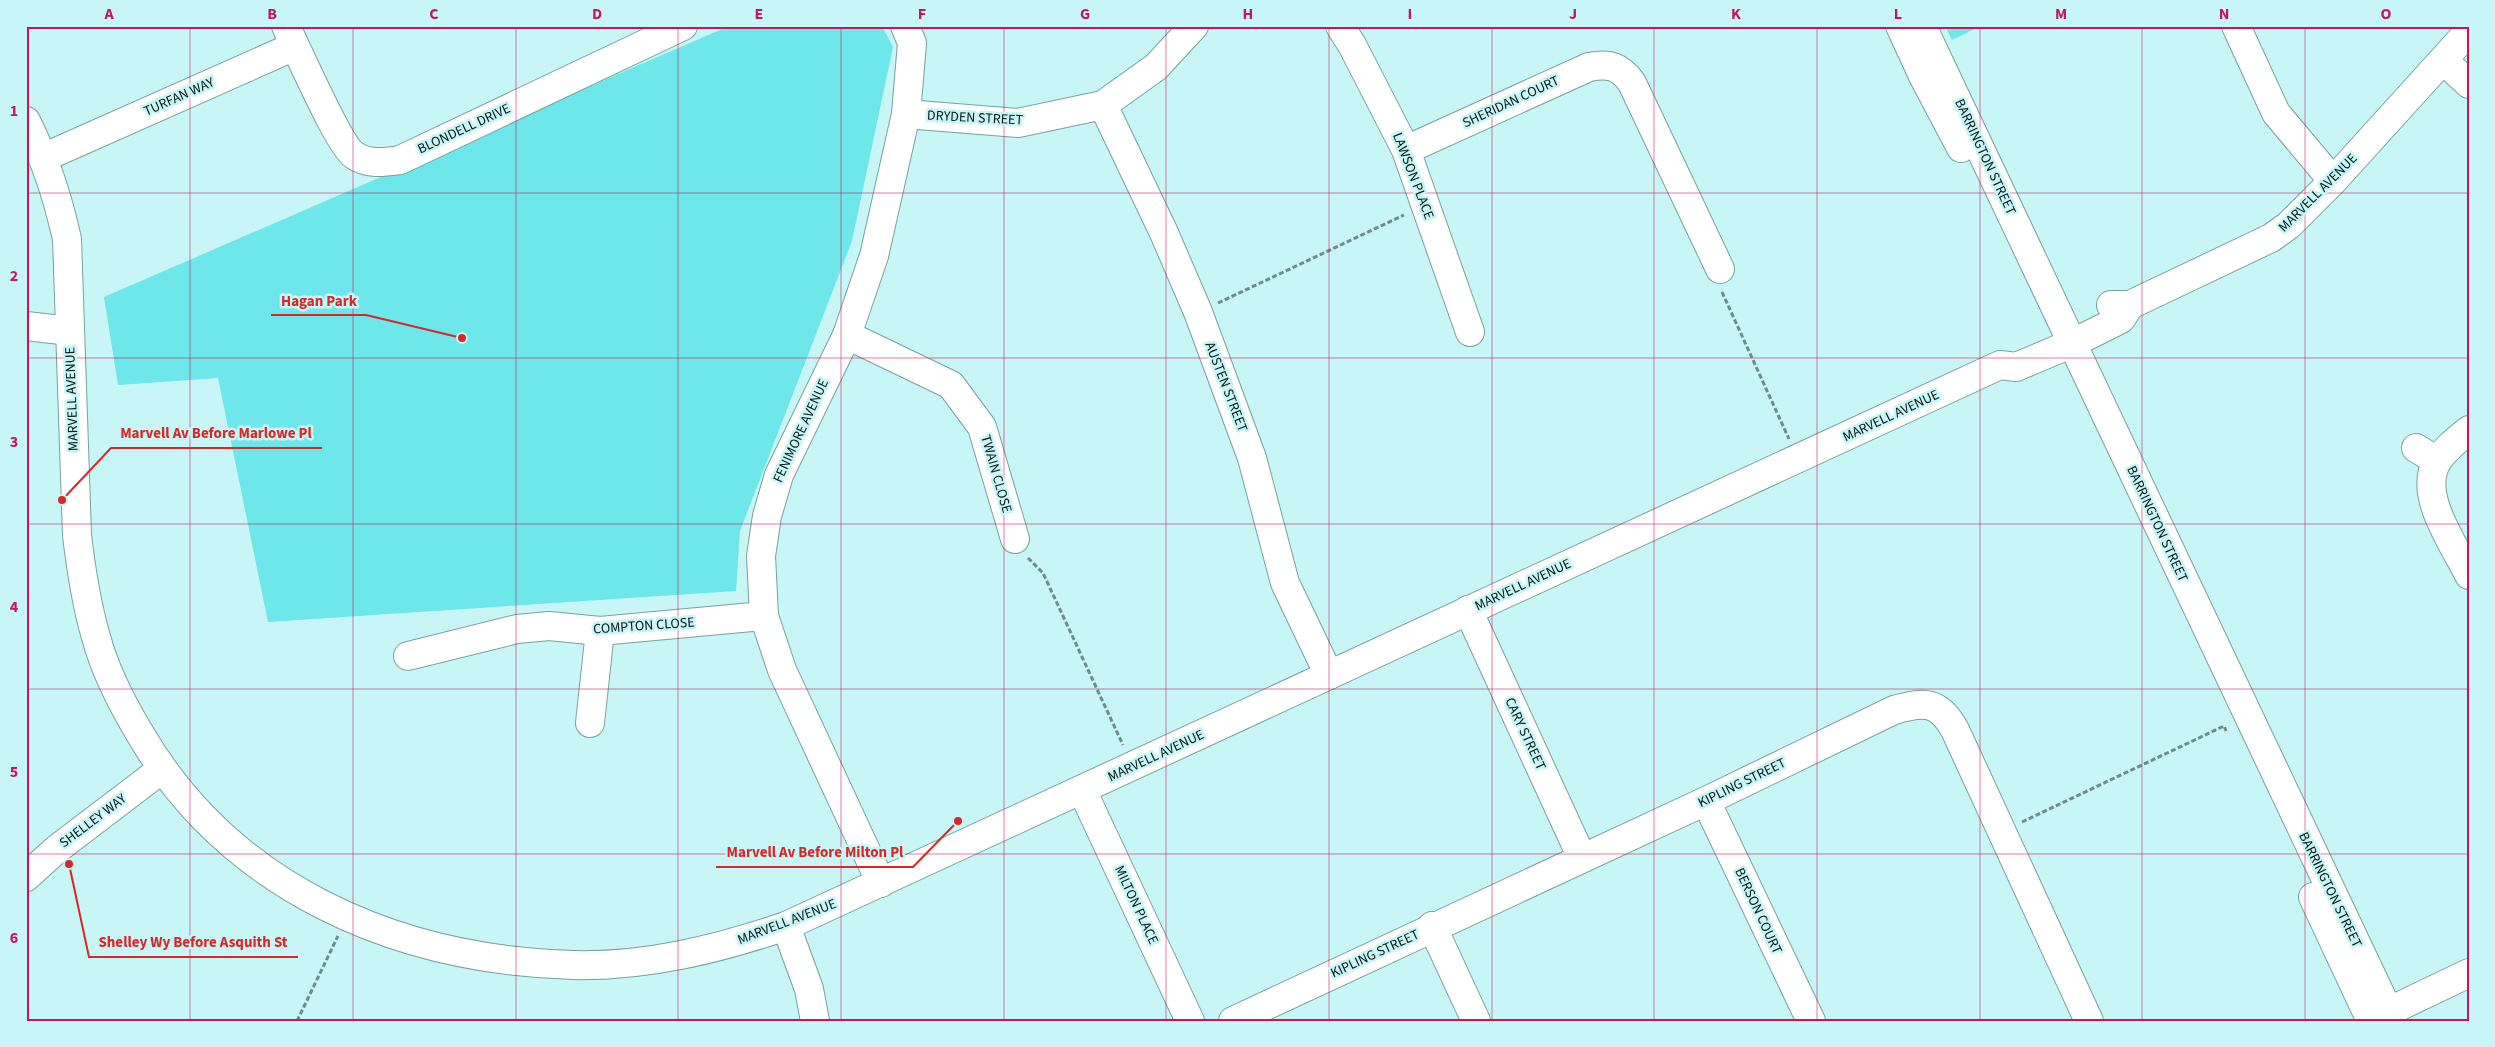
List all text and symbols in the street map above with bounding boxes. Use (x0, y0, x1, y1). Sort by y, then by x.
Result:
text: A (103, 3, 114, 25)
text: B (267, 3, 277, 25)
text: C (429, 3, 439, 25)
text: D (592, 3, 602, 25)
text: E (755, 3, 763, 25)
text: F (918, 3, 926, 25)
text: G (1080, 3, 1090, 25)
text: H (1243, 3, 1253, 25)
text: I (1408, 3, 1412, 25)
text: J (1569, 3, 1577, 25)
text: K (1731, 3, 1741, 25)
text: L (1894, 3, 1902, 25)
text: M (2055, 3, 2067, 25)
text: N (2219, 3, 2229, 25)
text: O (2381, 3, 2392, 25)
street label: SHERIDAN COURT (1459, 71, 1563, 133)
street label: TURFAN WAY (140, 72, 218, 121)
street label: BARRINGTON STREET (1949, 96, 2021, 219)
street label: BLONDELL DRIVE (414, 99, 514, 159)
text: 1 (10, 100, 18, 122)
street label: DRYDEN STREET (927, 106, 1024, 131)
street label: LAWSON PLACE (1387, 130, 1439, 222)
street label: MARVELL AVENUE (2274, 149, 2362, 237)
text: 2 (10, 265, 18, 287)
callout: Hagan Park (271, 285, 366, 315)
text: Hagan Park (281, 291, 358, 312)
street label: AUSTEN STREET (1200, 339, 1253, 435)
street label: MARVELL AVENUE (60, 347, 84, 451)
street label: FENIMORE AVENUE (768, 376, 834, 486)
street label: MARVELL AVENUE (1840, 385, 1942, 447)
callout: Marvell Av Before Marlowe Pl (111, 418, 322, 448)
text: Marvell Av Before Marlowe Pl (120, 423, 313, 444)
text: 3 (10, 431, 18, 453)
street label: TWAIN CLOSE (975, 433, 1017, 515)
street label: BARRINGTON STREET (2121, 463, 2193, 586)
street label: MARVELL AVENUE (1472, 554, 1574, 616)
text: 4 (10, 596, 19, 618)
street label: COMPTON CLOSE (593, 612, 695, 640)
street label: CARY STREET (1499, 694, 1551, 774)
street label: MARVELL AVENUE (1105, 725, 1207, 787)
street label: KIPLING STREET (1695, 753, 1790, 813)
text: 5 (10, 761, 18, 783)
street label: SHELLEY WAY (55, 789, 131, 853)
street label: BARRINGTON STREET (2293, 829, 2367, 952)
callout: Marvell Av Before Milton Pl (716, 837, 913, 867)
text: Marvell Av Before Milton Pl (727, 842, 904, 863)
street label: MILTON PLACE (1109, 862, 1163, 948)
street label: BERSON COURT (1729, 865, 1787, 958)
street label: MARVELL AVENUE (735, 894, 839, 950)
street label: KIPLING STREET (1327, 925, 1423, 983)
text: 6 (10, 927, 18, 949)
callout: Shelley Wy Before Asquith St (89, 927, 298, 957)
text: Shelley Wy Before Asquith St (98, 932, 288, 953)

